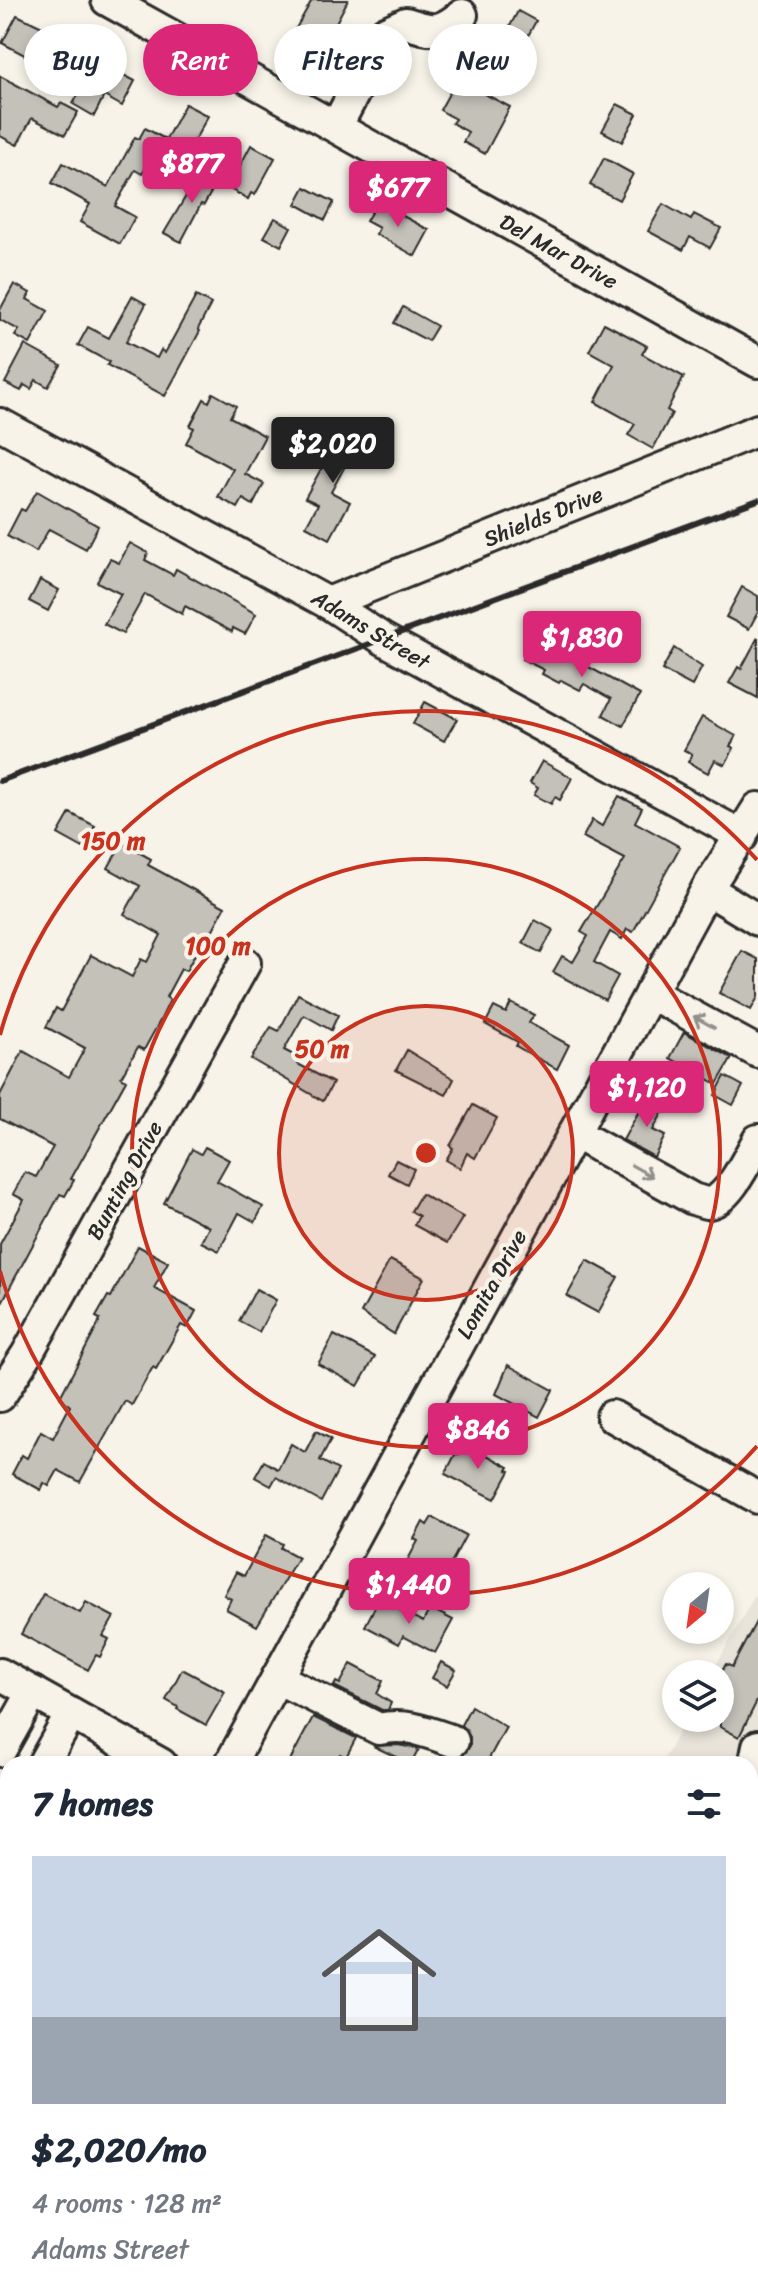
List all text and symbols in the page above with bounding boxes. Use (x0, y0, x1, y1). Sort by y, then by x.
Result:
chip: Buy (24, 24, 127, 96)
chip: Rent (143, 24, 258, 96)
chip: Filters (274, 24, 412, 96)
chip: New (428, 24, 537, 96)
pin: $877 (145, 137, 239, 205)
text: $877 (161, 140, 223, 186)
pin: $677 (351, 161, 445, 229)
text: $677 (367, 164, 429, 210)
street label: Del Mar Drive (492, 203, 625, 300)
pin: $2,020 (268, 417, 398, 485)
text: $2,020 (289, 420, 377, 466)
street label: Shields Drive (477, 475, 609, 558)
street label: Adams Street (303, 578, 439, 681)
pin: $1,830 (517, 611, 647, 679)
text: $1,830 (541, 614, 623, 660)
text: 150 m (81, 820, 146, 862)
text: 100 m (185, 925, 251, 967)
one-way arrow (693, 1014, 717, 1029)
text: 50 m (295, 1028, 350, 1070)
pin: $1,120 (582, 1061, 712, 1129)
text: $1,120 (608, 1064, 686, 1110)
street label: Bunting Drive (75, 1113, 173, 1247)
centre of rings (412, 1139, 440, 1167)
one-way arrow (630, 1163, 653, 1179)
street label: Lomita Drive (445, 1222, 538, 1346)
pin: $846 (431, 1403, 525, 1471)
text: $846 (446, 1406, 510, 1452)
pin: $1,440 (344, 1558, 474, 1626)
text: $1,440 (367, 1561, 451, 1607)
north arrow (662, 1572, 734, 1644)
map controls (662, 1572, 734, 1732)
button: layers (662, 1660, 734, 1732)
text: 7 homes (32, 1774, 153, 1834)
icon: filters (682, 1782, 726, 1826)
icon: home (307, 1908, 451, 2052)
text: $2,020/mo (32, 2120, 207, 2180)
text: 4 rooms · 128 m² (32, 2180, 222, 2226)
text: Adams Street (32, 2226, 189, 2272)

